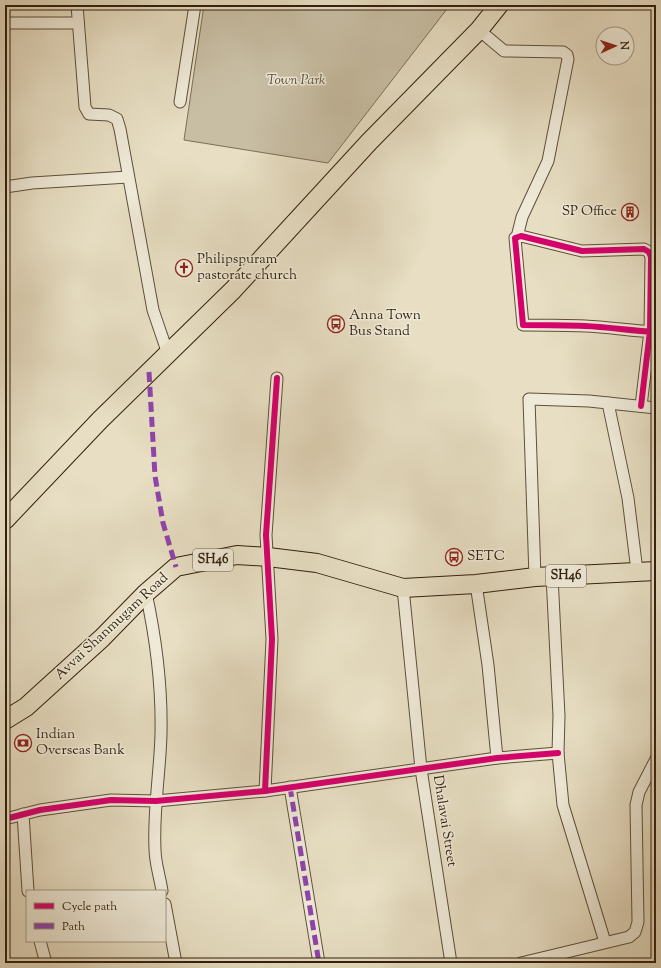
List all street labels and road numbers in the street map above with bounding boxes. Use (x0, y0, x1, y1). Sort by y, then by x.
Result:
road number: SH46 (193, 549, 233, 571)
road number: SH46 (546, 565, 586, 587)
street label: Avvai Shanmugam Road (51, 569, 173, 685)
street label: Dhalavai Street (427, 774, 461, 869)

